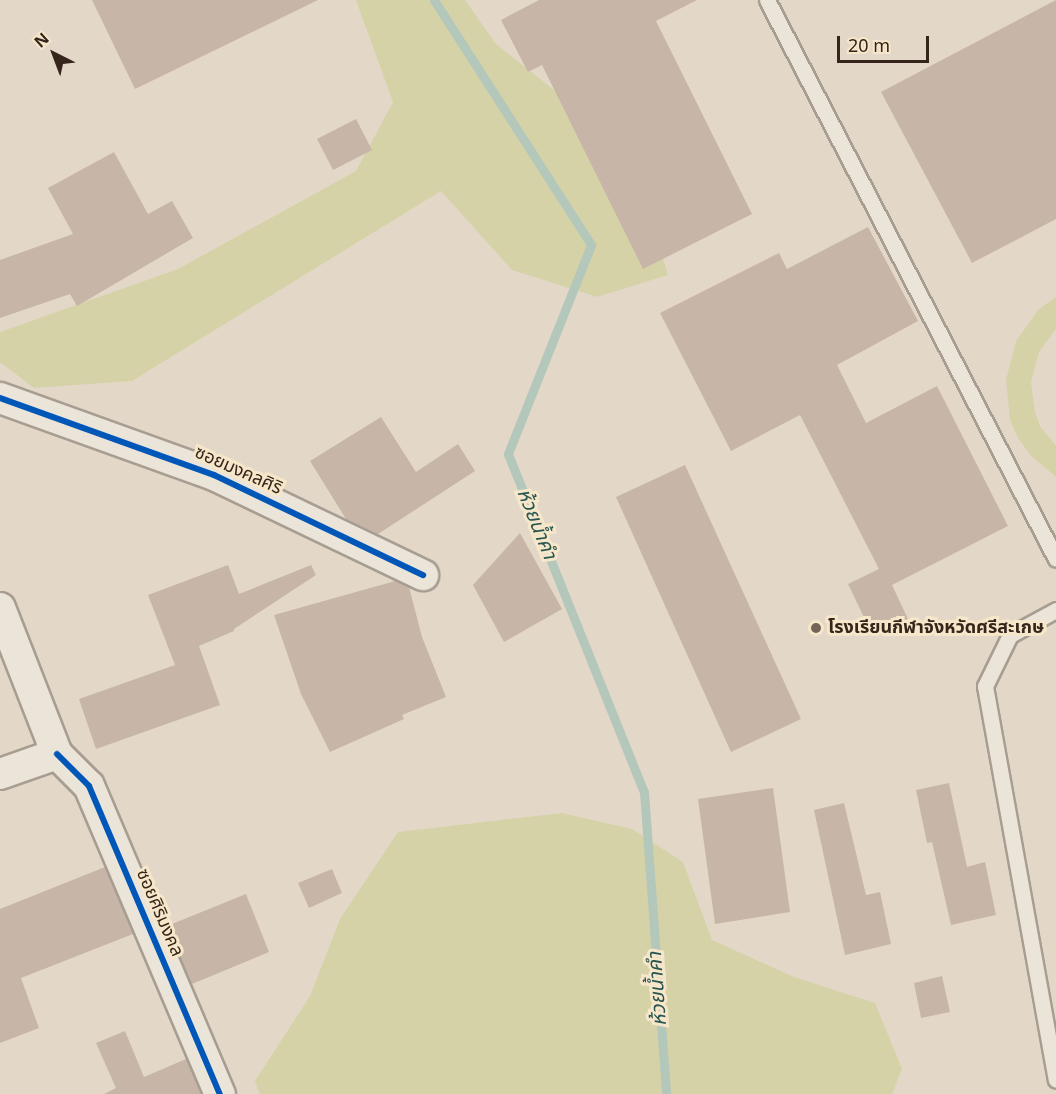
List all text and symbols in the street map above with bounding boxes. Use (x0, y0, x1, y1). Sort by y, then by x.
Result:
north arrow (24, 24, 84, 84)
scale bar (840, 24, 932, 62)
text: N (29, 27, 55, 54)
text: 20 m (848, 33, 890, 60)
street label: ซอยมงคลศิริ (191, 442, 285, 500)
water label: ห้วยน้ำคำ (511, 485, 561, 563)
place label: โรงเรียนกีฬาจังหวัดศรีสะเกษ (828, 617, 1044, 639)
marker: โรงเรียนกีฬาจังหวัดศรีสะเกษ (809, 621, 823, 635)
street label: ซอยศิริมงคล (131, 866, 187, 960)
water label: ห้วยน้ำคำ (643, 951, 673, 1027)

